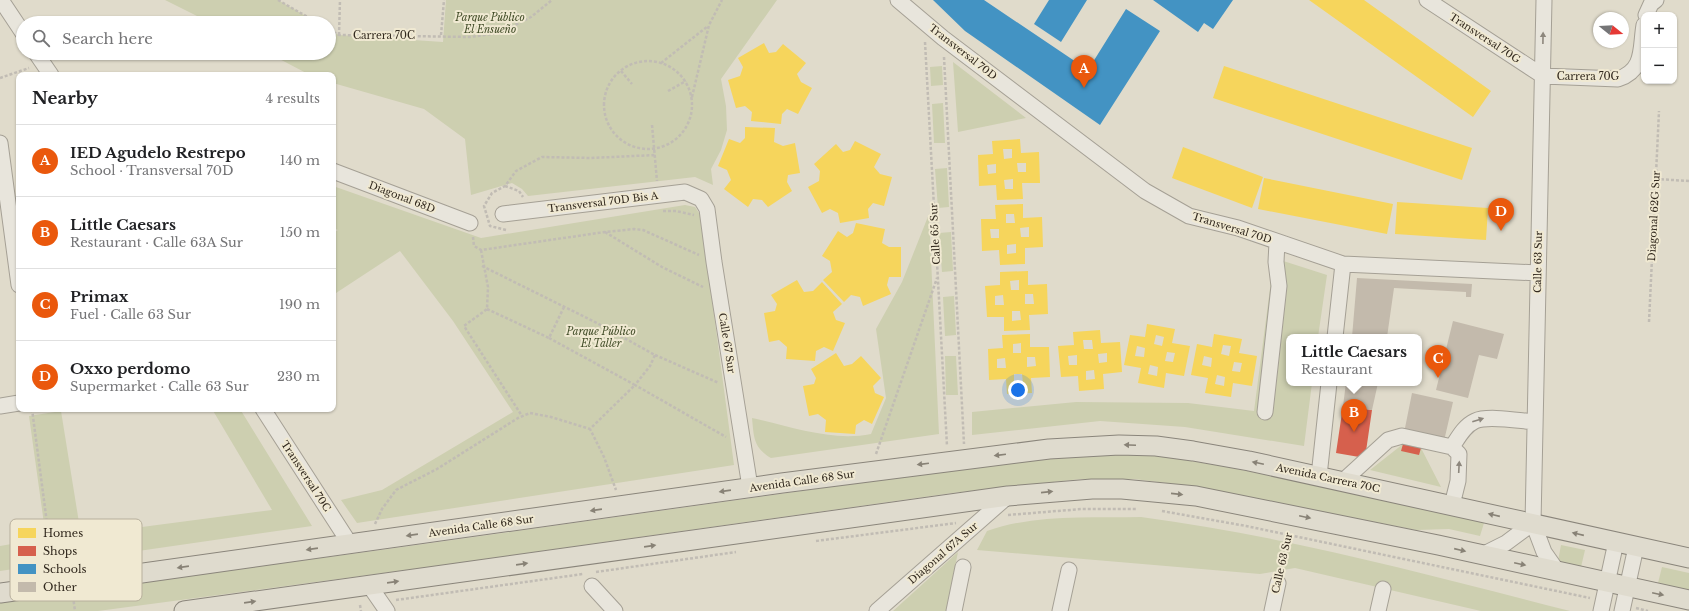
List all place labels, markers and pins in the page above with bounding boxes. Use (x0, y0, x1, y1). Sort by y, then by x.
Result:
pin: A (1071, 55, 1097, 88)
pin: D (1488, 198, 1514, 231)
pin: C (1425, 345, 1451, 378)
pin: B (1341, 399, 1367, 432)

